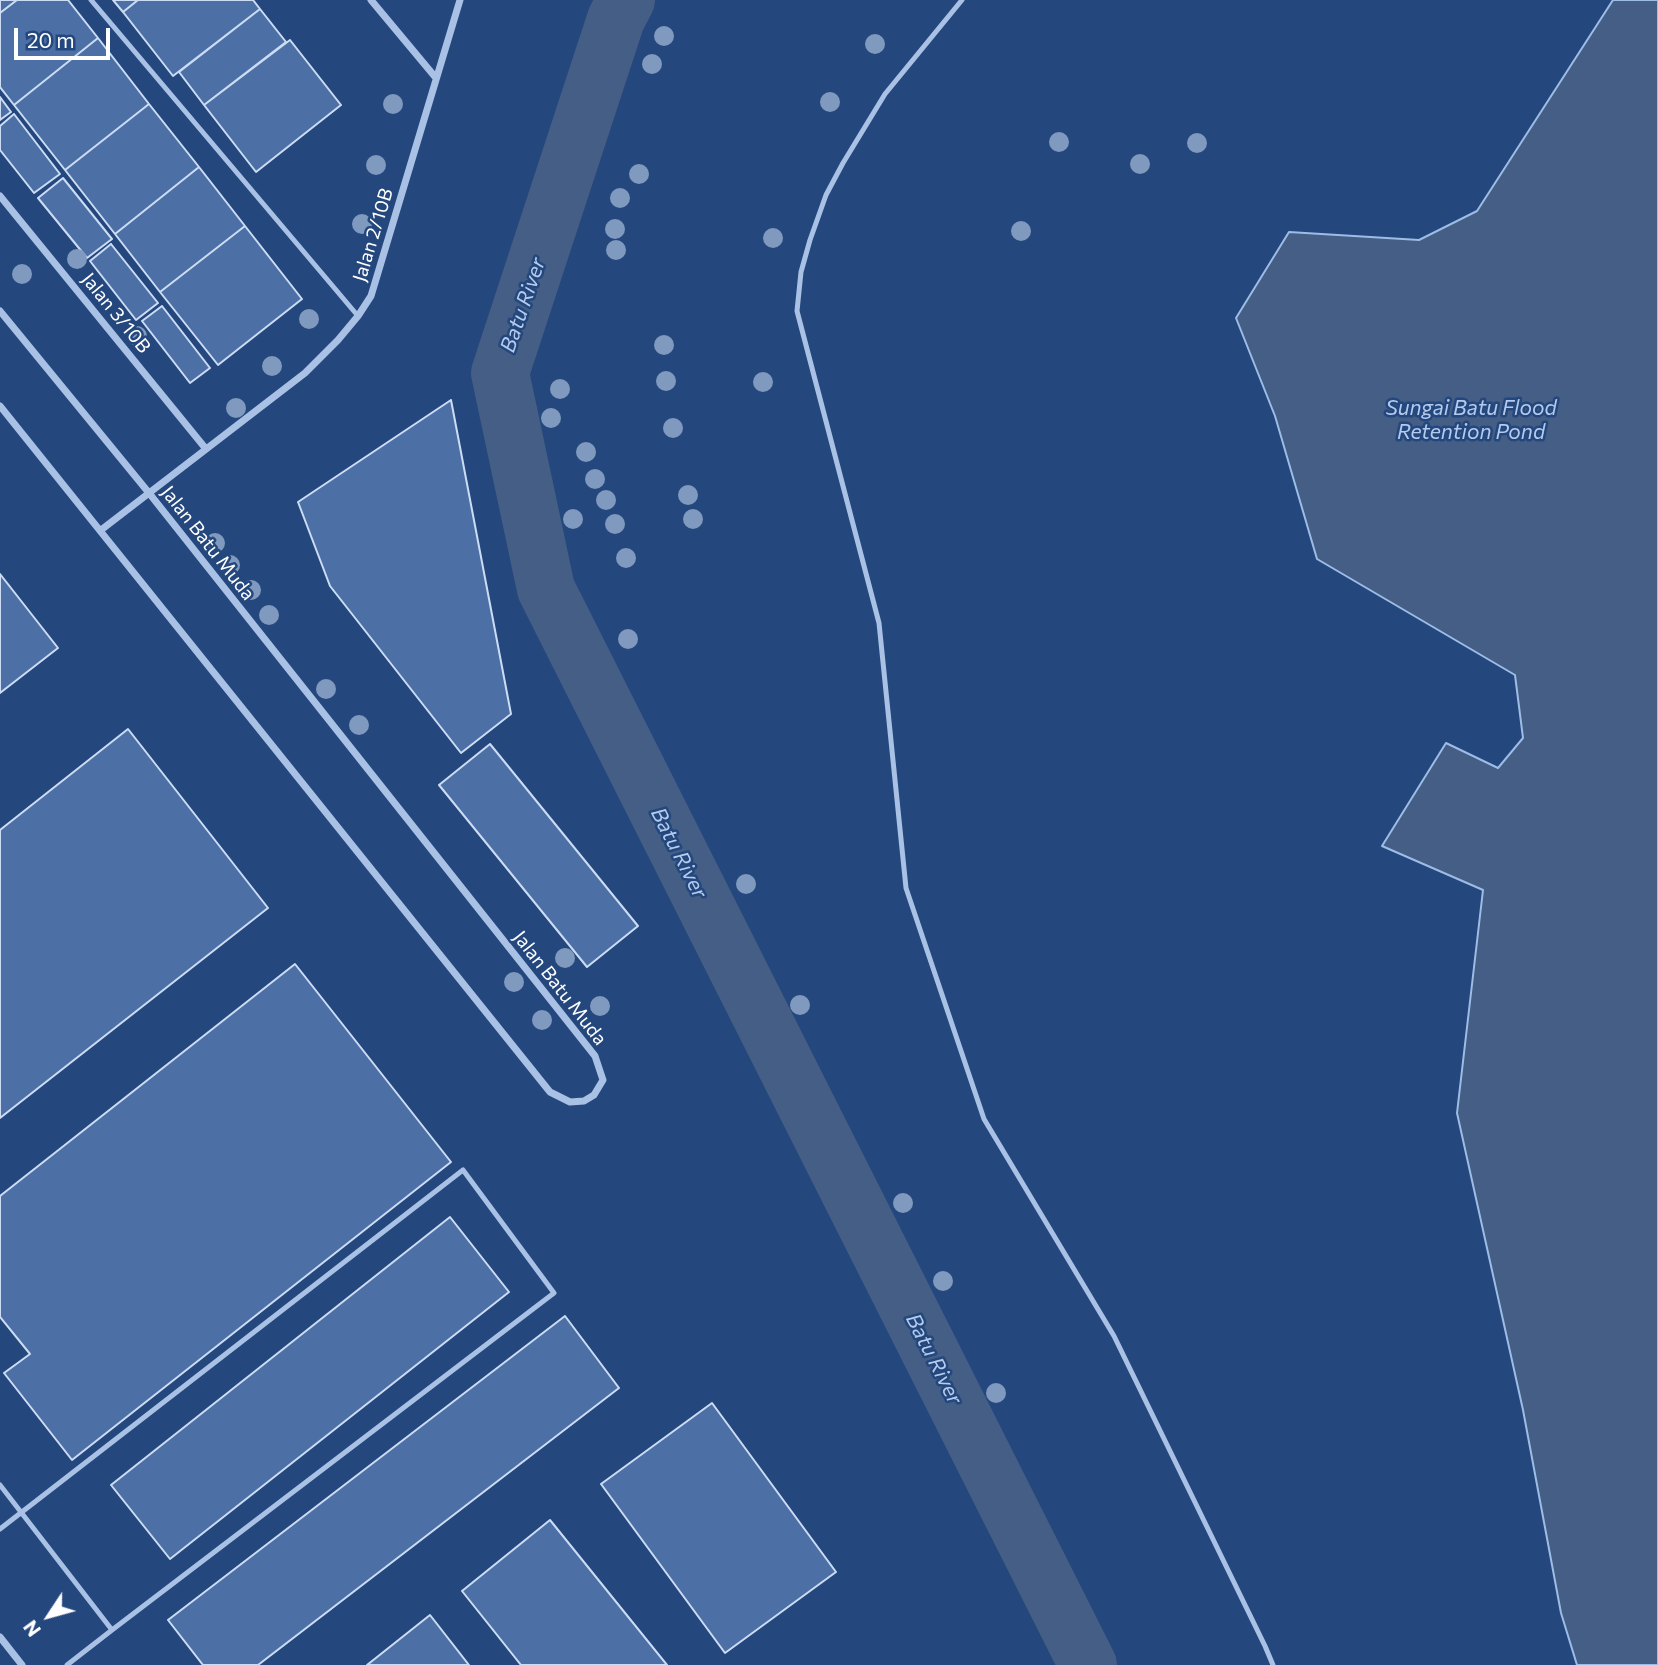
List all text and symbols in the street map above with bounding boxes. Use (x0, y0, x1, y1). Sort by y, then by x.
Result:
scale bar (18, 14, 114, 58)
text: 20 m (27, 27, 75, 52)
street label: Jalan 2/10B (348, 186, 398, 284)
water label: Batu River (495, 254, 551, 356)
street label: Jalan 3/10B (77, 268, 155, 358)
water label: Sungai Batu Flood Retention Pond (1385, 395, 1557, 445)
street label: Jalan Batu Muda (156, 481, 260, 605)
water label: Batu River (645, 803, 713, 903)
street label: Jalan Batu Muda (508, 926, 612, 1050)
water label: Batu River (900, 1309, 968, 1409)
north arrow (14, 1581, 84, 1651)
text: N (18, 1616, 45, 1641)

